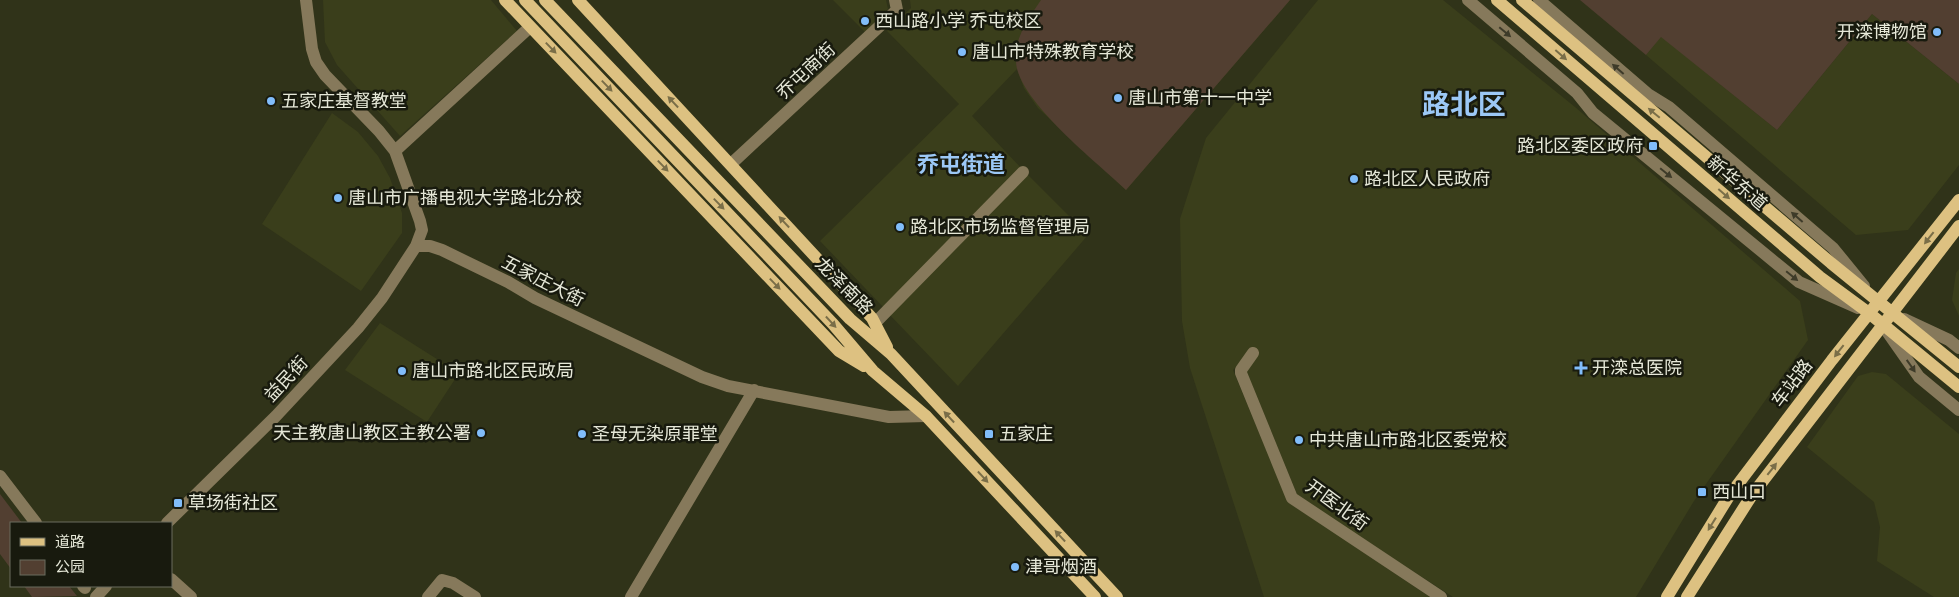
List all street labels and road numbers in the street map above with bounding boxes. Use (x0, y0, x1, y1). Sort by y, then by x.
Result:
street label: 乔屯南街 (772, 38, 840, 104)
street label: 新华东道 (1703, 151, 1771, 215)
street label: 五家庄大街 (498, 251, 588, 311)
street label: 龙泽南路 (811, 253, 877, 319)
street label: 益民街 (260, 352, 312, 406)
street label: 车站路 (1767, 355, 1817, 411)
street label: 开医北街 (1301, 475, 1373, 535)

